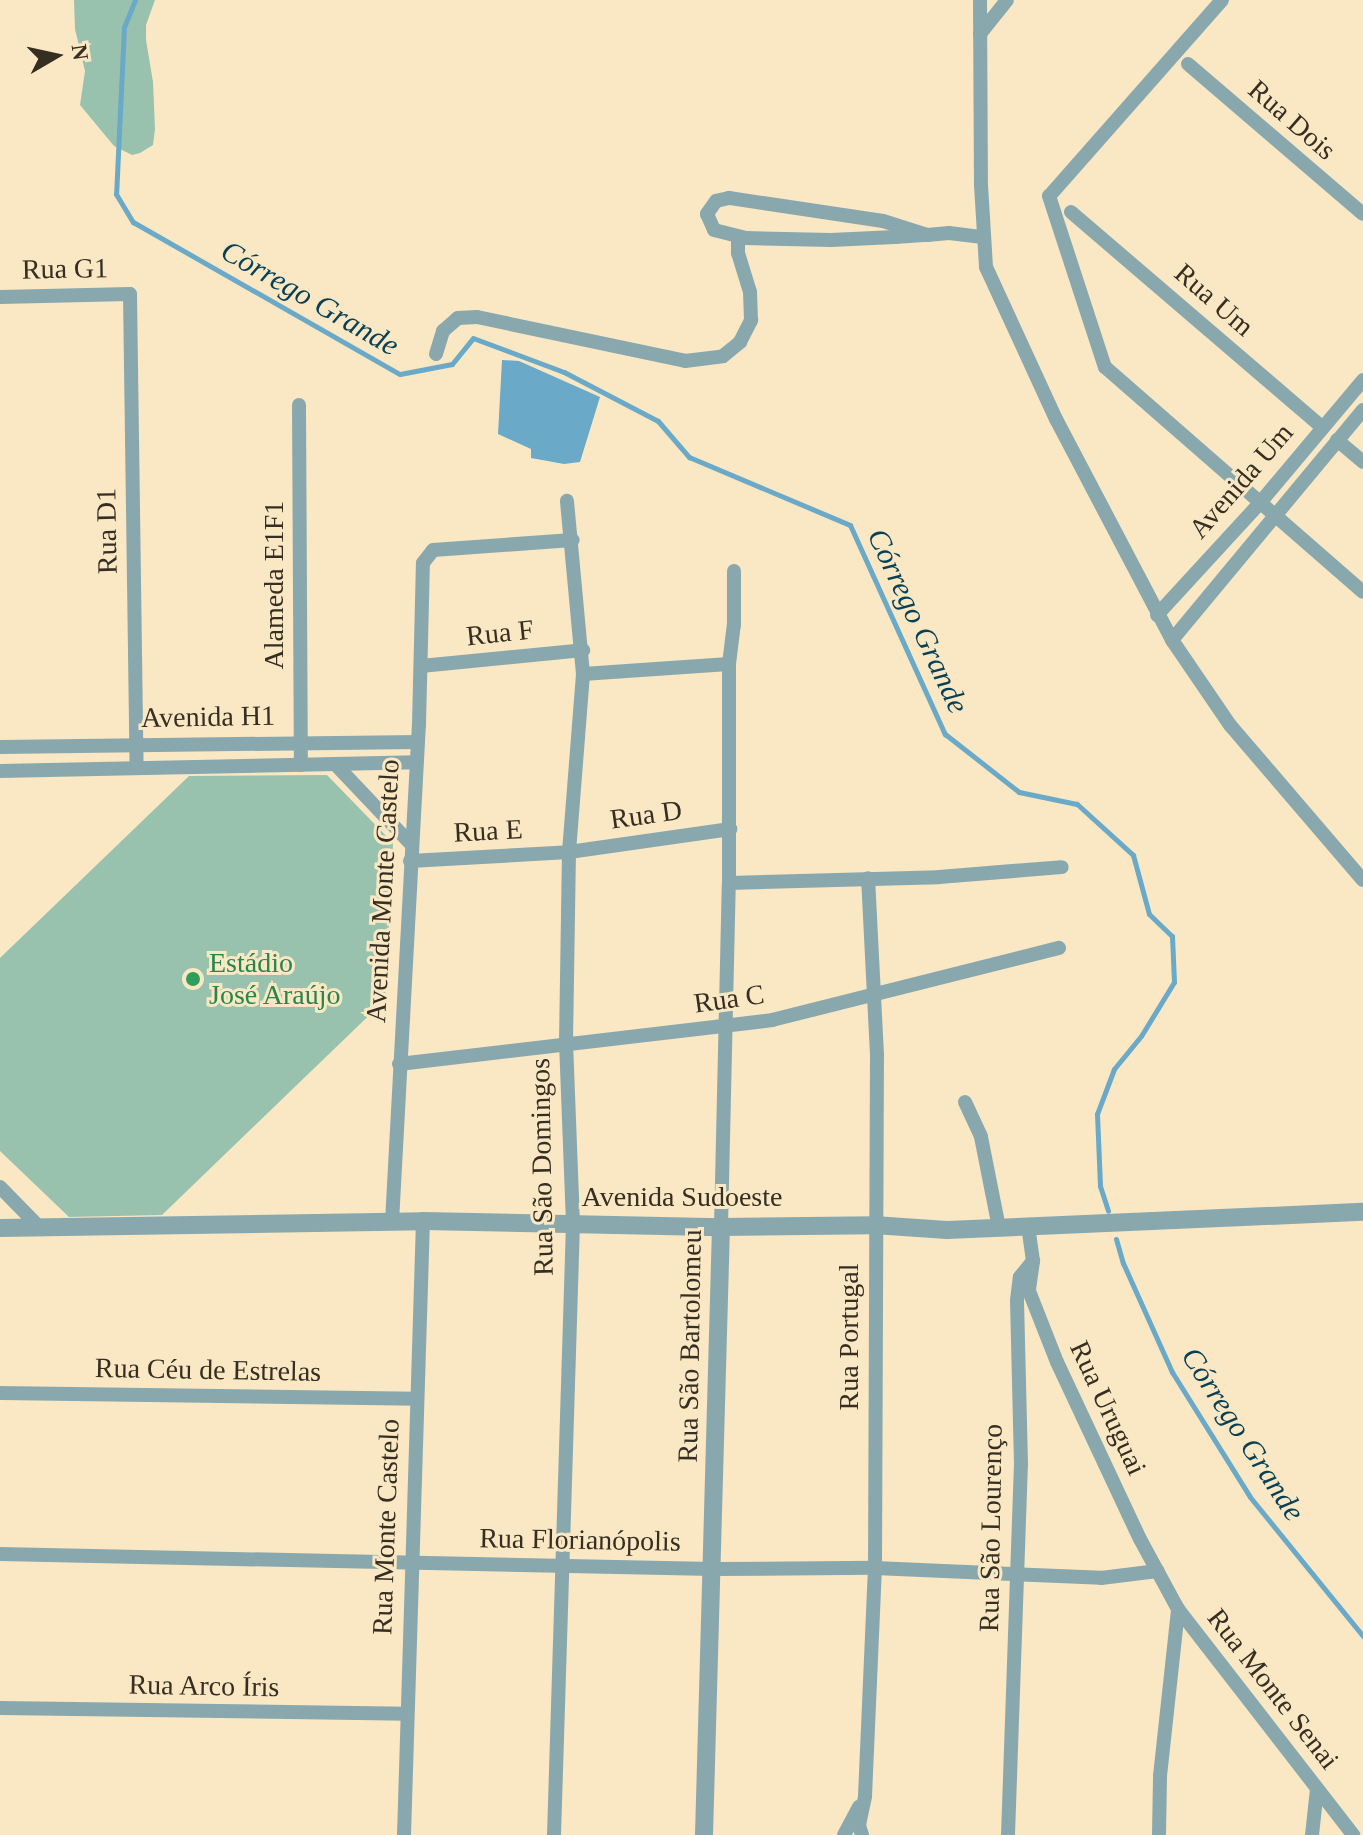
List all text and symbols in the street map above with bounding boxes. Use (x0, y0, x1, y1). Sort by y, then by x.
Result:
north arrow (16, 16, 96, 96)
text: N (67, 42, 94, 62)
street label: Rua Dois (1241, 73, 1343, 167)
water label: Córrego Grande (215, 232, 405, 364)
street label: Rua G1 (22, 251, 108, 287)
street label: Rua Um (1167, 256, 1261, 344)
street label: Avenida Um (1182, 416, 1300, 546)
street label: Rua D1 (89, 488, 125, 574)
street label: Alameda E1F1 (257, 501, 291, 669)
water label: Córrego Grande (859, 523, 977, 719)
street label: Rua F (465, 613, 535, 653)
street label: Avenida H1 (141, 699, 275, 735)
street label: Avenida Monte Castelo (359, 758, 407, 1024)
street label: Rua D (608, 793, 684, 837)
street label: Rua E (453, 812, 523, 850)
place label: Estádio José Araújo (209, 946, 342, 1012)
marker: Estádio José Araújo (184, 970, 202, 988)
street label: Rua C (692, 977, 766, 1021)
street label: Rua São Domingos (523, 1058, 561, 1276)
street label: Avenida Sudoeste (582, 1180, 782, 1214)
street label: Rua São Bartolomeu (671, 1229, 709, 1463)
street label: Rua Portugal (832, 1264, 866, 1410)
street label: Rua Uruguai (1062, 1336, 1154, 1480)
water label: Córrego Grande (1174, 1340, 1312, 1528)
street label: Rua Céu de Estrelas (95, 1351, 321, 1389)
street label: Rua Monte Castelo (365, 1418, 407, 1636)
street label: Rua São Lourenço (972, 1424, 1010, 1632)
street label: Rua Florianópolis (479, 1521, 681, 1559)
street label: Rua Monte Senai (1200, 1602, 1346, 1776)
street label: Rua Arco Íris (128, 1668, 280, 1704)

